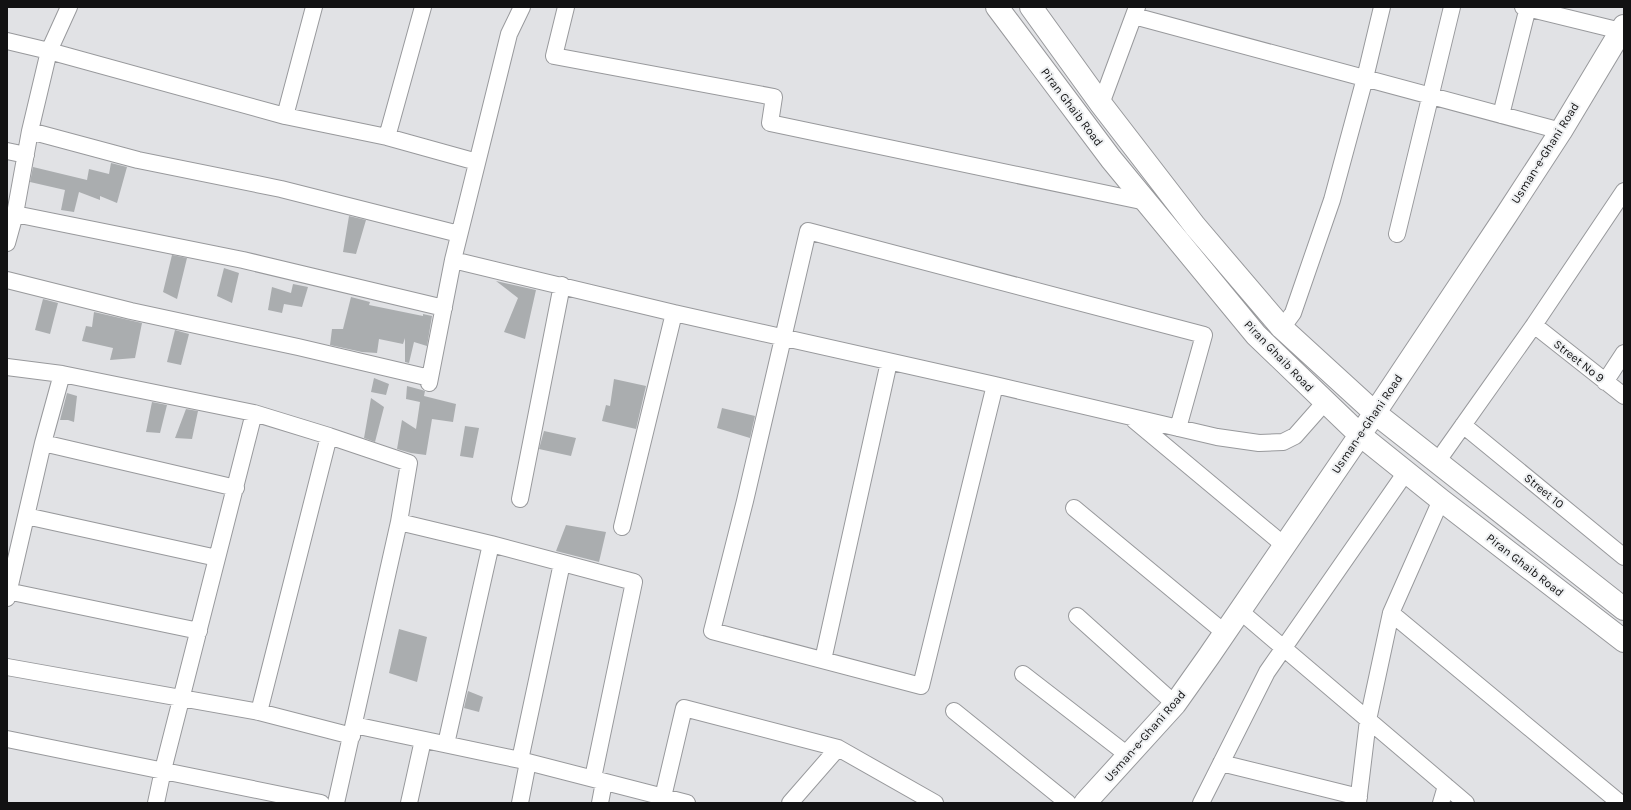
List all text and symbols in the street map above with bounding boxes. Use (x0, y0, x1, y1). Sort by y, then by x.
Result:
street label: Piran Ghaib Road (1038, 65, 1106, 149)
street label: Usman-e-Ghani Road (1508, 100, 1582, 206)
street label: Piran Ghaib Road (1241, 317, 1317, 395)
street label: Street No 9 (1551, 337, 1607, 385)
street label: Usman-e-Ghani Road (1329, 372, 1405, 476)
street label: Street 10 (1521, 471, 1567, 511)
street label: Piran Ghaib Road (1484, 531, 1566, 599)
street label: Usman-e-Ghani Road (1101, 687, 1189, 785)

